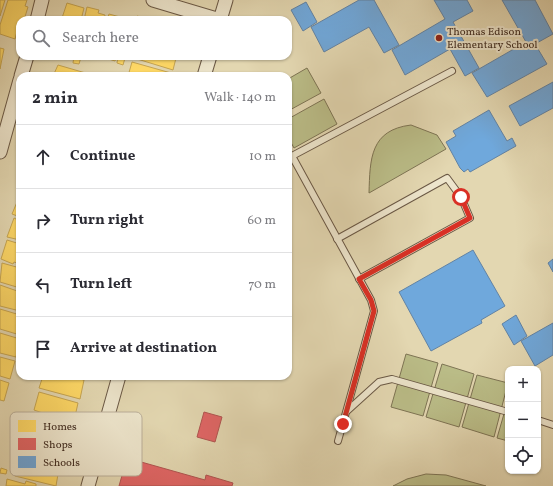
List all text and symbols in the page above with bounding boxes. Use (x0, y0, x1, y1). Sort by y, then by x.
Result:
search box (16, 16, 292, 60)
place label: Thomas Edison Elementary School (447, 25, 538, 53)
icon: search (30, 27, 52, 49)
text: Search here (62, 28, 139, 49)
marker: Thomas Edison Elementary School (434, 33, 444, 43)
text: 2 min (32, 87, 78, 110)
text: Walk · 140 m (204, 89, 276, 107)
icon: ahead (32, 146, 54, 168)
text: Continue (70, 146, 135, 167)
text: 10 m (249, 148, 276, 166)
route start (452, 188, 470, 206)
icon: right (32, 210, 54, 232)
text: Turn right (70, 210, 144, 231)
text: 60 m (248, 212, 276, 230)
icon: left (32, 274, 54, 296)
text: Turn left (70, 274, 132, 295)
text: 70 m (248, 276, 276, 294)
icon: arrive (32, 338, 54, 360)
text: Arrive at destination (70, 338, 217, 359)
map controls (505, 366, 541, 474)
button: + (505, 366, 541, 402)
button: − (505, 402, 541, 438)
legend (10, 412, 142, 476)
route end (334, 415, 352, 433)
text: Homes (43, 420, 77, 435)
text: Shops (43, 438, 73, 453)
button: locate (505, 438, 541, 474)
text: Schools (43, 456, 80, 471)

